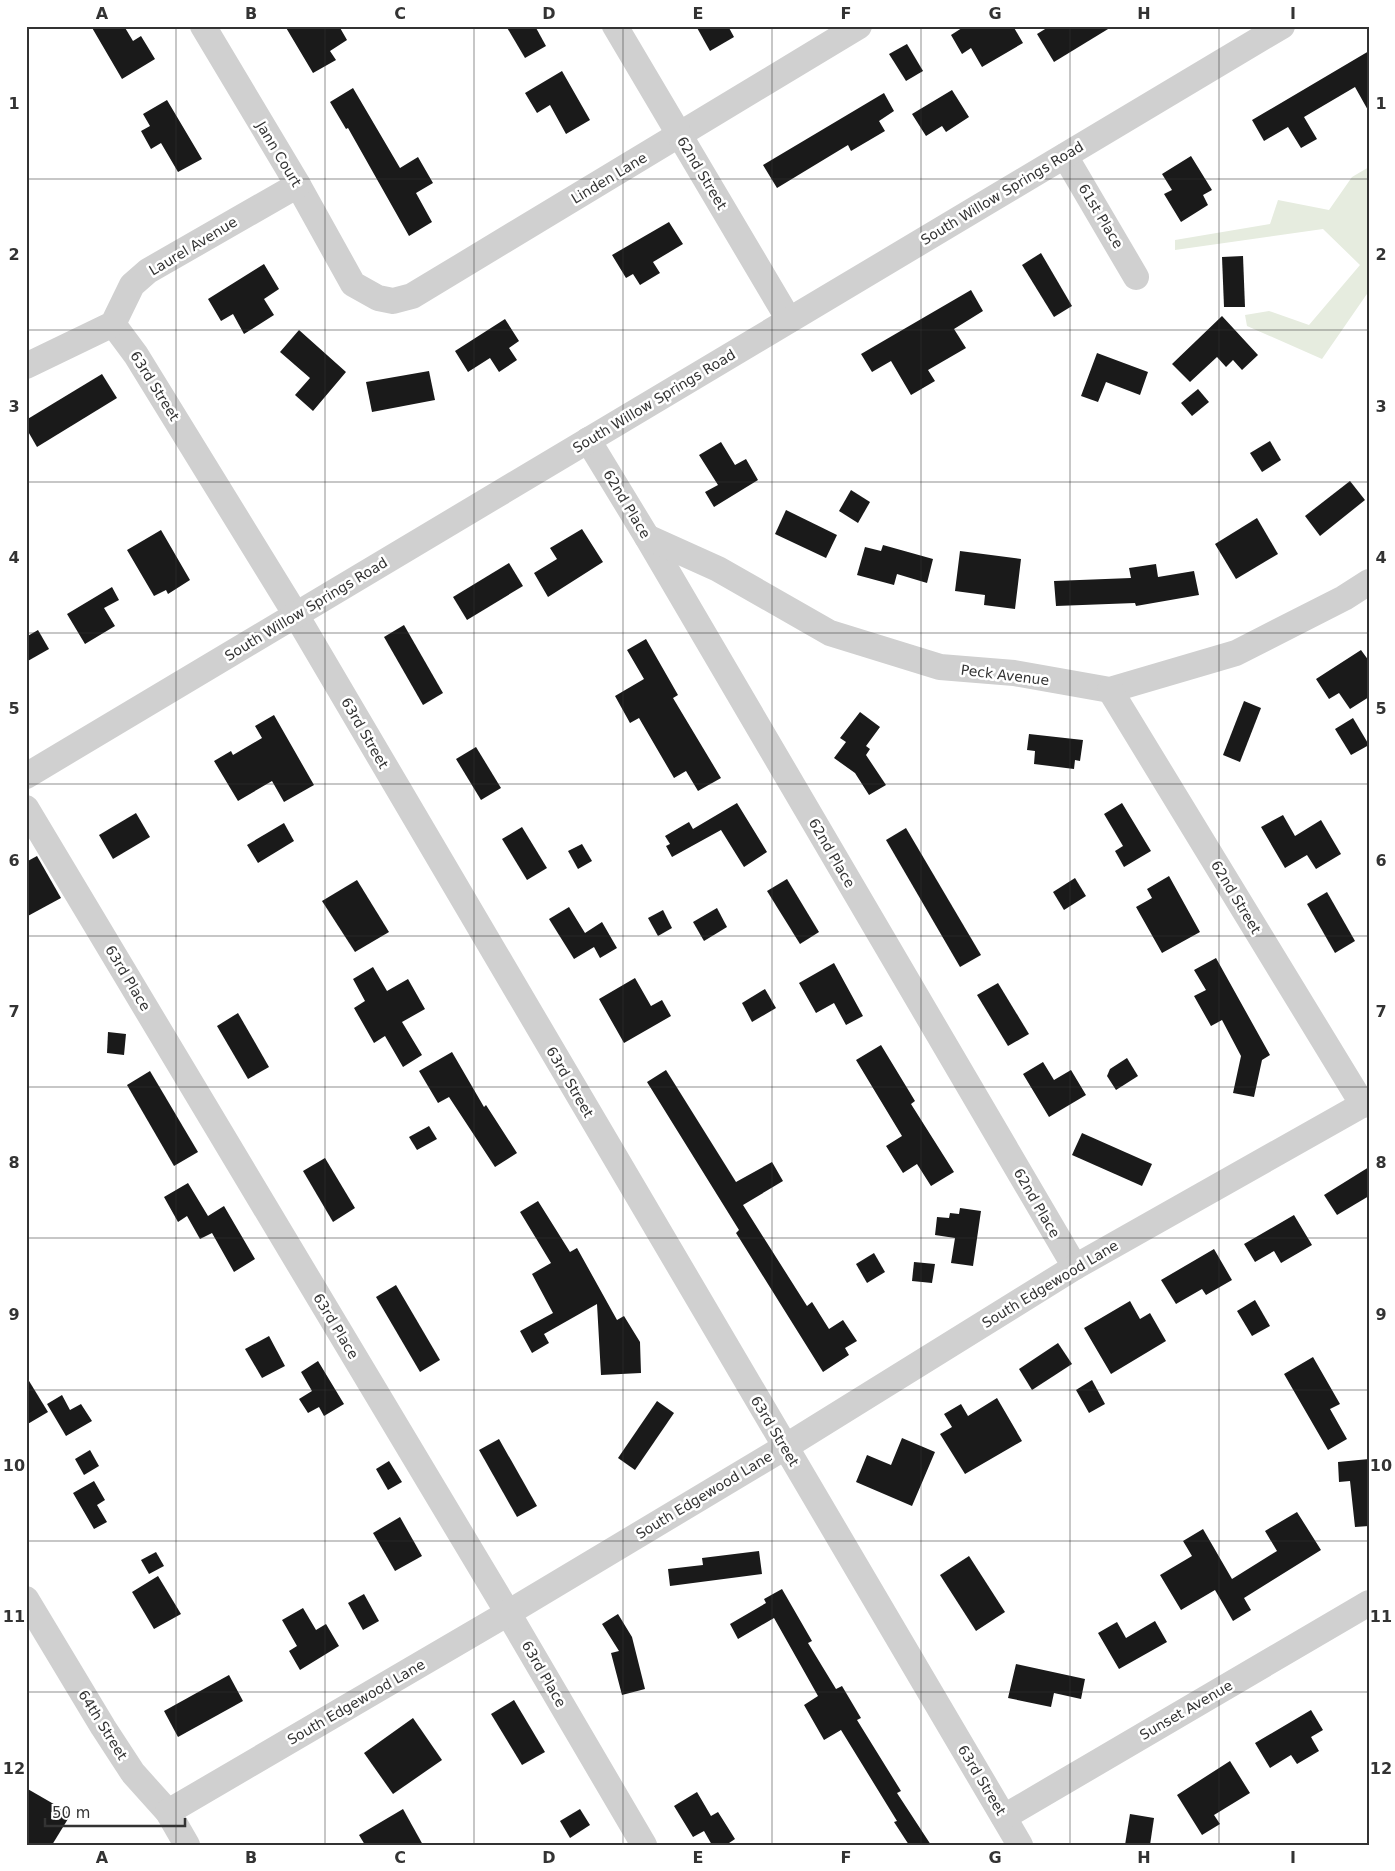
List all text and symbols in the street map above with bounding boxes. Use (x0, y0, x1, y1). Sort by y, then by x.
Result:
text: A (96, 4, 109, 23)
text: B (245, 4, 257, 23)
text: C (394, 4, 406, 23)
text: D (542, 4, 556, 23)
text: E (693, 4, 703, 23)
text: F (841, 4, 851, 23)
text: G (988, 4, 1002, 23)
text: H (1137, 4, 1151, 23)
text: I (1290, 4, 1296, 23)
text: 1 (8, 94, 20, 113)
text: 1 (1375, 94, 1387, 113)
street label: Jann Court (253, 118, 305, 190)
street label: 62nd Street (674, 133, 730, 213)
street label: South Willow Springs Road (918, 138, 1086, 248)
street label: Linden Lane (568, 149, 650, 207)
street label: 61st Place (1076, 181, 1126, 251)
street label: Laurel Avenue (146, 213, 240, 279)
text: 2 (8, 245, 20, 264)
text: 2 (1375, 245, 1387, 264)
street label: South Willow Springs Road (570, 346, 738, 456)
street label: 63rd Street (127, 348, 183, 424)
text: 3 (8, 397, 20, 416)
text: 3 (1375, 397, 1387, 416)
street label: 62nd Place (600, 467, 654, 541)
text: 4 (8, 548, 20, 567)
text: 4 (1375, 548, 1387, 567)
street label: South Willow Springs Road (222, 554, 390, 664)
street label: Peck Avenue (960, 662, 1050, 688)
street label: 63rd Street (338, 695, 392, 772)
text: 5 (8, 699, 20, 718)
text: 5 (1375, 699, 1387, 718)
street label: 62nd Place (806, 816, 858, 890)
text: 6 (8, 851, 20, 870)
text: 6 (1375, 851, 1387, 870)
street label: 62nd Street (1208, 857, 1264, 937)
street label: 63rd Place (102, 942, 154, 1014)
text: 7 (8, 1002, 20, 1021)
text: 7 (1375, 1002, 1387, 1021)
street label: 63rd Street (543, 1044, 597, 1121)
text: 8 (8, 1153, 20, 1172)
text: 8 (1375, 1153, 1387, 1172)
street label: 62nd Place (1011, 1166, 1063, 1240)
street label: South Edgewood Lane (979, 1237, 1121, 1331)
street label: 63rd Place (310, 1290, 362, 1362)
text: 9 (8, 1305, 20, 1324)
text: 9 (1375, 1305, 1387, 1324)
street label: 63rd Street (748, 1393, 803, 1470)
street label: South Edgewood Lane (633, 1448, 775, 1542)
text: 10 (3, 1456, 25, 1475)
text: 10 (1370, 1456, 1392, 1475)
text: 11 (3, 1607, 25, 1626)
text: 11 (1370, 1607, 1392, 1626)
street label: 63rd Place (519, 1638, 569, 1710)
street label: South Edgewood Lane (284, 1656, 428, 1748)
street label: Sunset Avenue (1137, 1677, 1235, 1743)
street label: 64th Street (75, 1687, 131, 1763)
street label: 63rd Street (955, 1742, 1010, 1819)
text: 12 (3, 1759, 25, 1778)
text: 12 (1370, 1759, 1392, 1778)
scale bar (45, 1796, 185, 1828)
text: 50 m (52, 1804, 90, 1822)
text: A (96, 1848, 109, 1867)
text: B (245, 1848, 257, 1867)
text: C (394, 1848, 406, 1867)
text: D (542, 1848, 556, 1867)
text: E (693, 1848, 703, 1867)
text: F (841, 1848, 851, 1867)
text: G (988, 1848, 1002, 1867)
text: H (1137, 1848, 1151, 1867)
text: I (1290, 1848, 1296, 1867)

